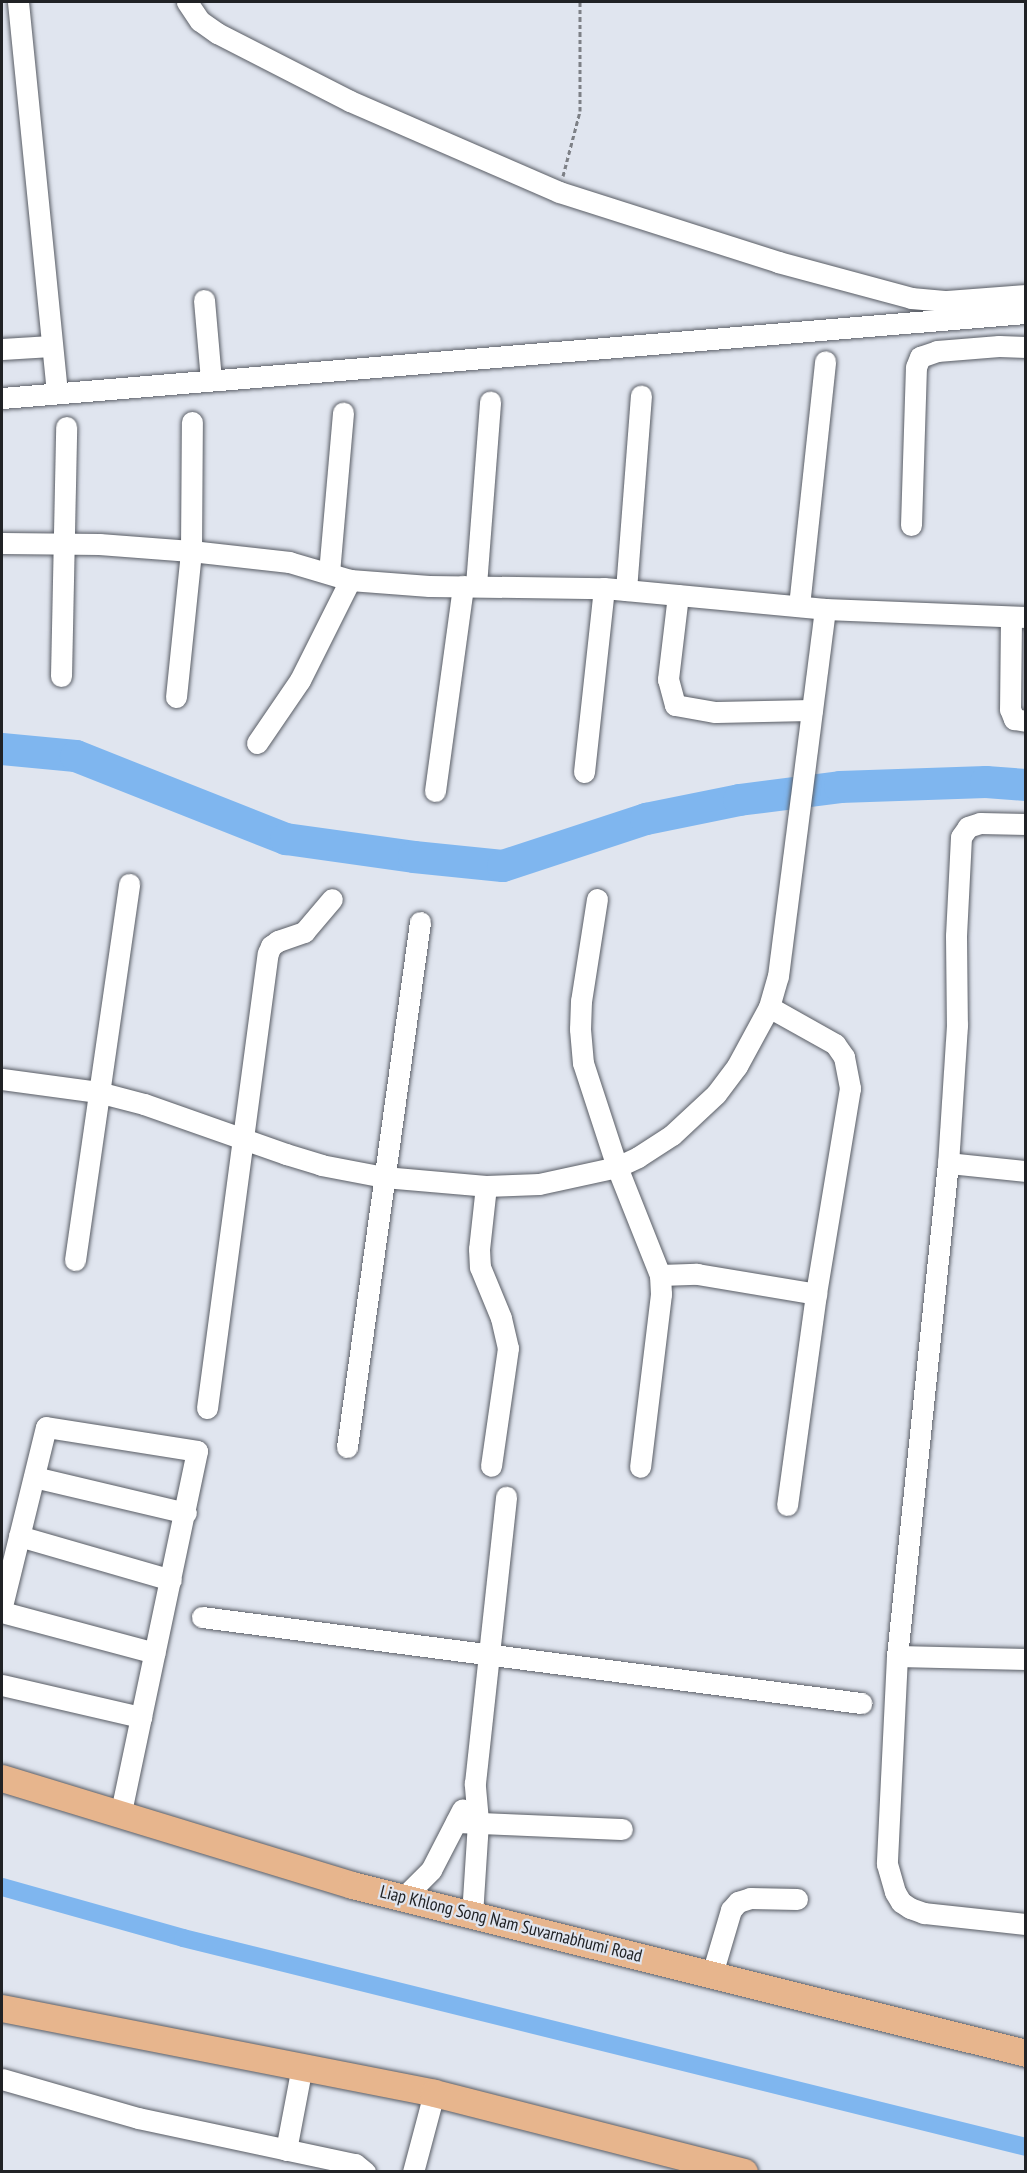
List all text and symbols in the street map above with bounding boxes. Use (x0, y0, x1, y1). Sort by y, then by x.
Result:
street label: Liap Khlong Song Nam Suvarnabhumi Road (378, 1881, 644, 1967)

